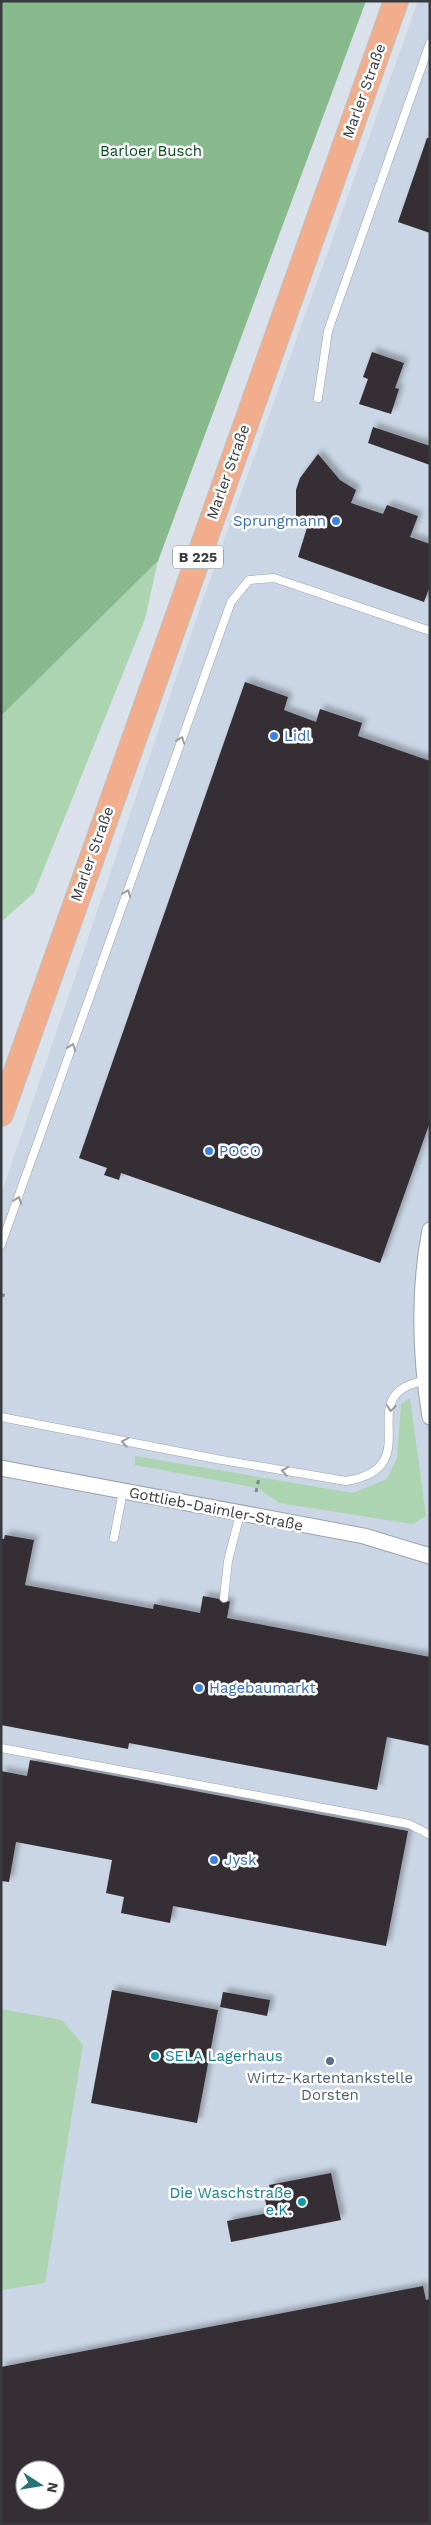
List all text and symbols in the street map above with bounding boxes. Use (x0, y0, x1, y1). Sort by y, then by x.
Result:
street label: Marler Straße (338, 41, 390, 141)
park label: Barloer Busch (100, 142, 202, 160)
street label: Marler Straße (202, 422, 254, 522)
place label: Sprungmann (233, 512, 326, 530)
marker: Sprungmann (330, 515, 342, 527)
road number: B 225 (173, 546, 223, 568)
place label: Lidl (284, 727, 311, 745)
marker: Lidl (268, 730, 280, 742)
one-way arrow (175, 737, 185, 745)
street label: Marler Straße (66, 804, 118, 904)
one-way arrow (121, 890, 131, 898)
one-way arrow (66, 1043, 76, 1051)
place label: POCO (219, 1142, 261, 1160)
marker: POCO (203, 1145, 215, 1157)
one-way arrow (12, 1196, 22, 1204)
one-way arrow (386, 1405, 397, 1413)
one-way arrow (120, 1437, 129, 1447)
one-way arrow (280, 1466, 289, 1476)
street label: Gottlieb-Daimler-Straße (127, 1483, 305, 1535)
place label: Hagebaumarkt (209, 1679, 317, 1697)
marker: Hagebaumarkt (193, 1682, 205, 1694)
place label: Jysk (224, 1851, 257, 1869)
marker: Jysk (208, 1854, 220, 1866)
place label: SELA Lagerhaus (165, 2047, 283, 2065)
marker: SELA Lagerhaus (149, 2050, 161, 2062)
marker: Wirtz-Kartentankstelle Dorsten (324, 2055, 336, 2067)
place label: Wirtz-Kartentankstelle Dorsten (247, 2069, 413, 2104)
place label: Die Waschstraße e.K. (169, 2184, 292, 2219)
marker: Die Waschstraße e.K. (296, 2196, 308, 2208)
north arrow (15, 2460, 65, 2510)
text: N (44, 2481, 62, 2494)

